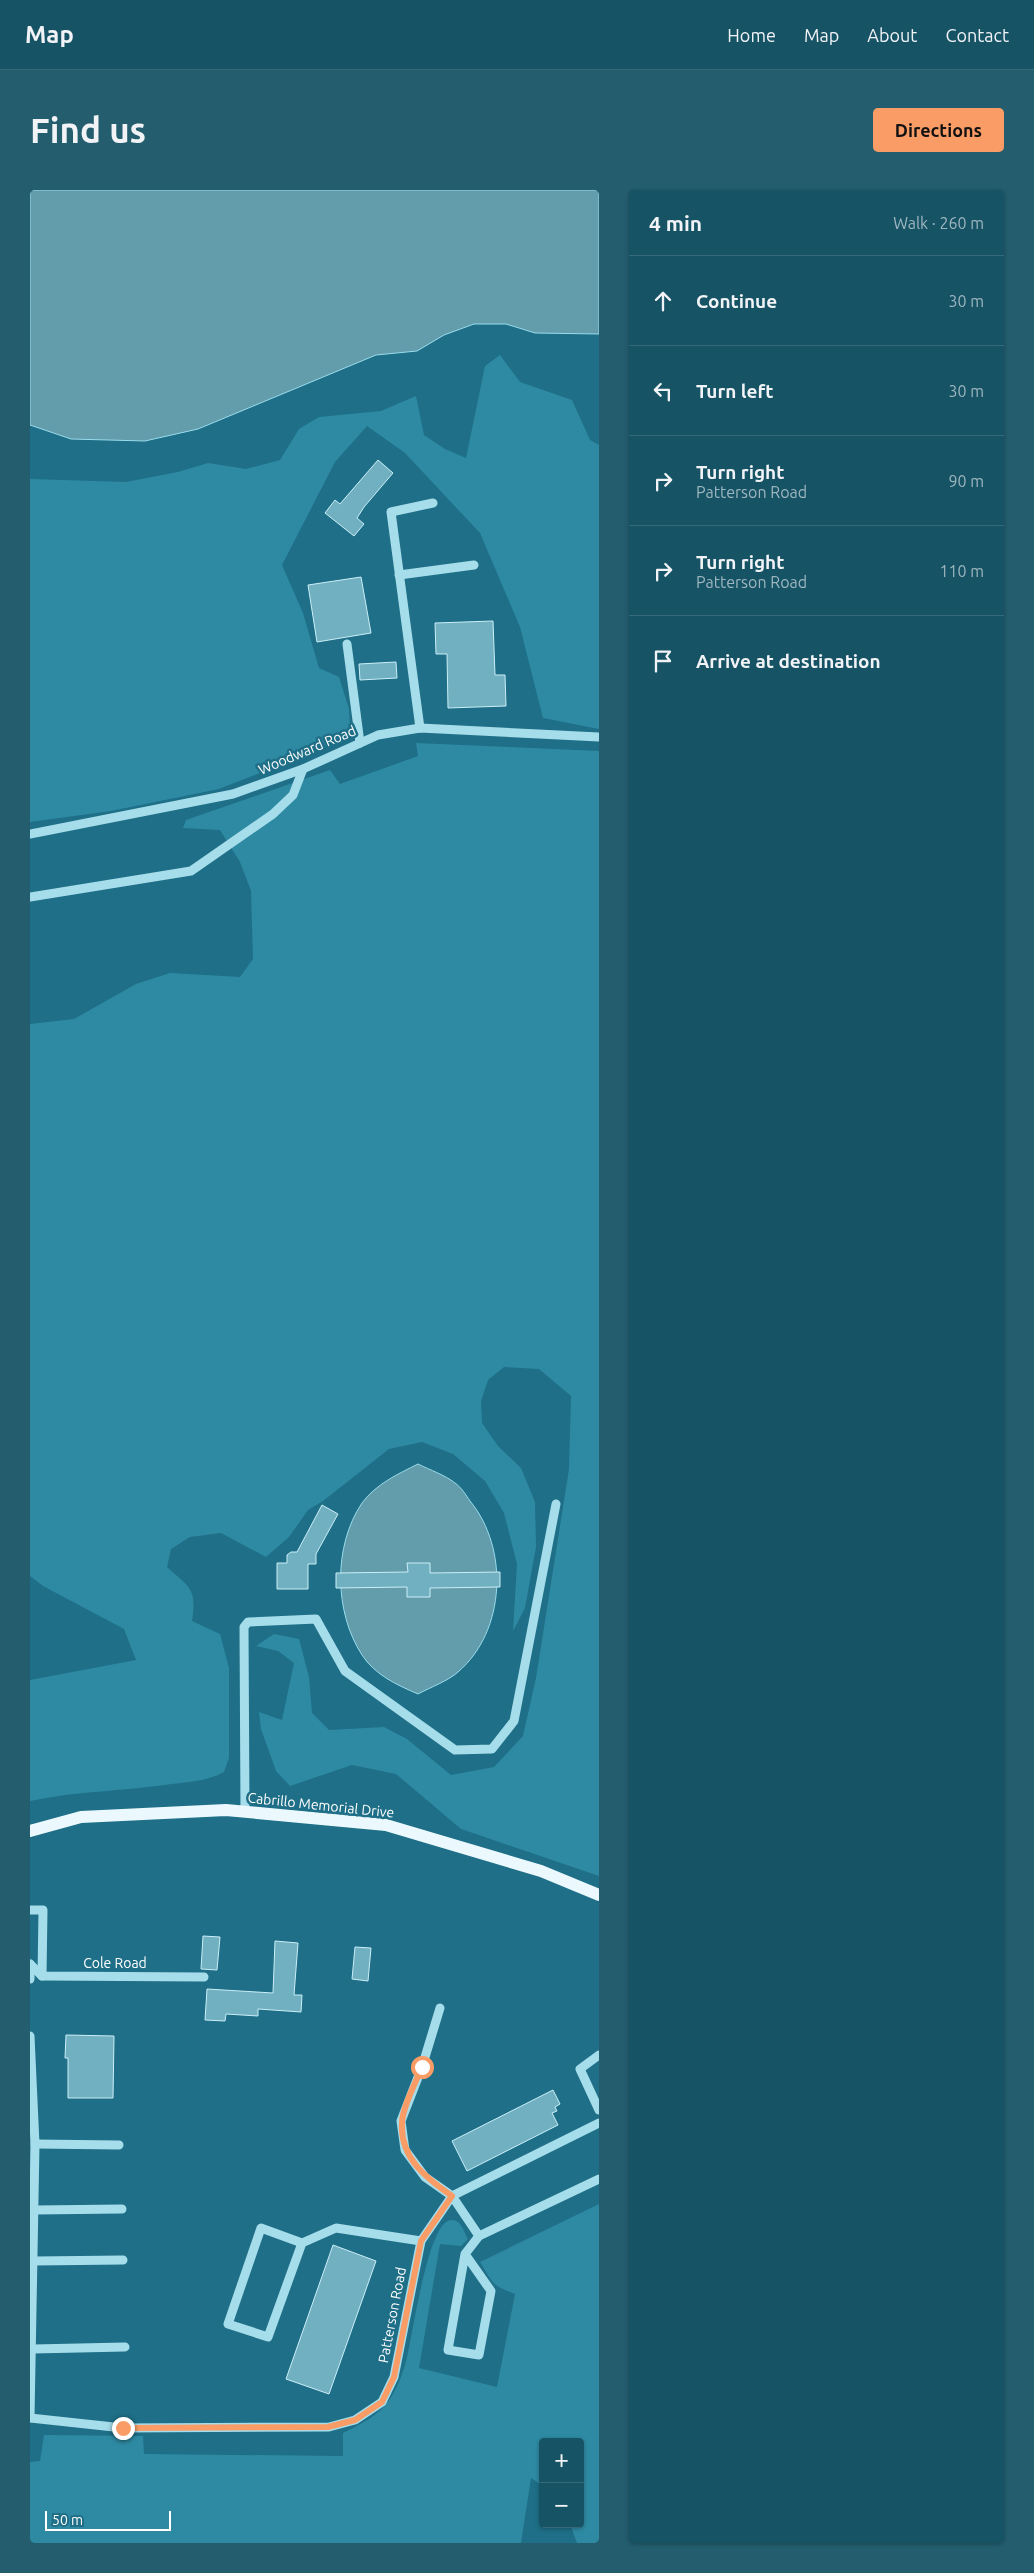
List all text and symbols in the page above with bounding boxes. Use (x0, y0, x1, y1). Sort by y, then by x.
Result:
text: Map (25, 21, 74, 48)
text: Home (727, 25, 776, 45)
text: Map (804, 25, 839, 45)
text: About (867, 25, 917, 45)
text: Contact (945, 25, 1009, 45)
button: Directions (873, 108, 1004, 152)
text: Find us (30, 110, 146, 150)
text: 4 min (649, 211, 702, 235)
text: Walk · 260 m (893, 214, 984, 232)
icon: ahead (649, 287, 677, 315)
text: Continue (696, 290, 777, 312)
text: 30 m (948, 292, 984, 310)
icon: left (649, 377, 677, 405)
text: Turn left (696, 380, 774, 402)
text: 30 m (948, 382, 984, 400)
text: Turn right (696, 461, 784, 483)
icon: right (649, 467, 677, 495)
text: 90 m (948, 472, 984, 490)
text: Patterson Road (696, 483, 807, 501)
text: Turn right (696, 551, 784, 573)
icon: right (649, 557, 677, 585)
text: 110 m (939, 562, 984, 580)
text: Patterson Road (696, 573, 807, 591)
icon: arrive (649, 647, 677, 675)
text: Arrive at destination (696, 650, 881, 672)
street label: Woodward Road (256, 722, 358, 778)
street label: Cabrillo Memorial Drive (247, 1789, 395, 1821)
street label: Cole Road (83, 1955, 147, 1971)
route start (411, 2056, 434, 2079)
street label: Patterson Road (375, 2266, 409, 2364)
route end (112, 2417, 135, 2440)
map controls (539, 2438, 584, 2528)
button: + (539, 2438, 584, 2483)
button: − (539, 2483, 584, 2528)
scale bar (45, 2508, 171, 2531)
text: 50 m (52, 2512, 83, 2528)

